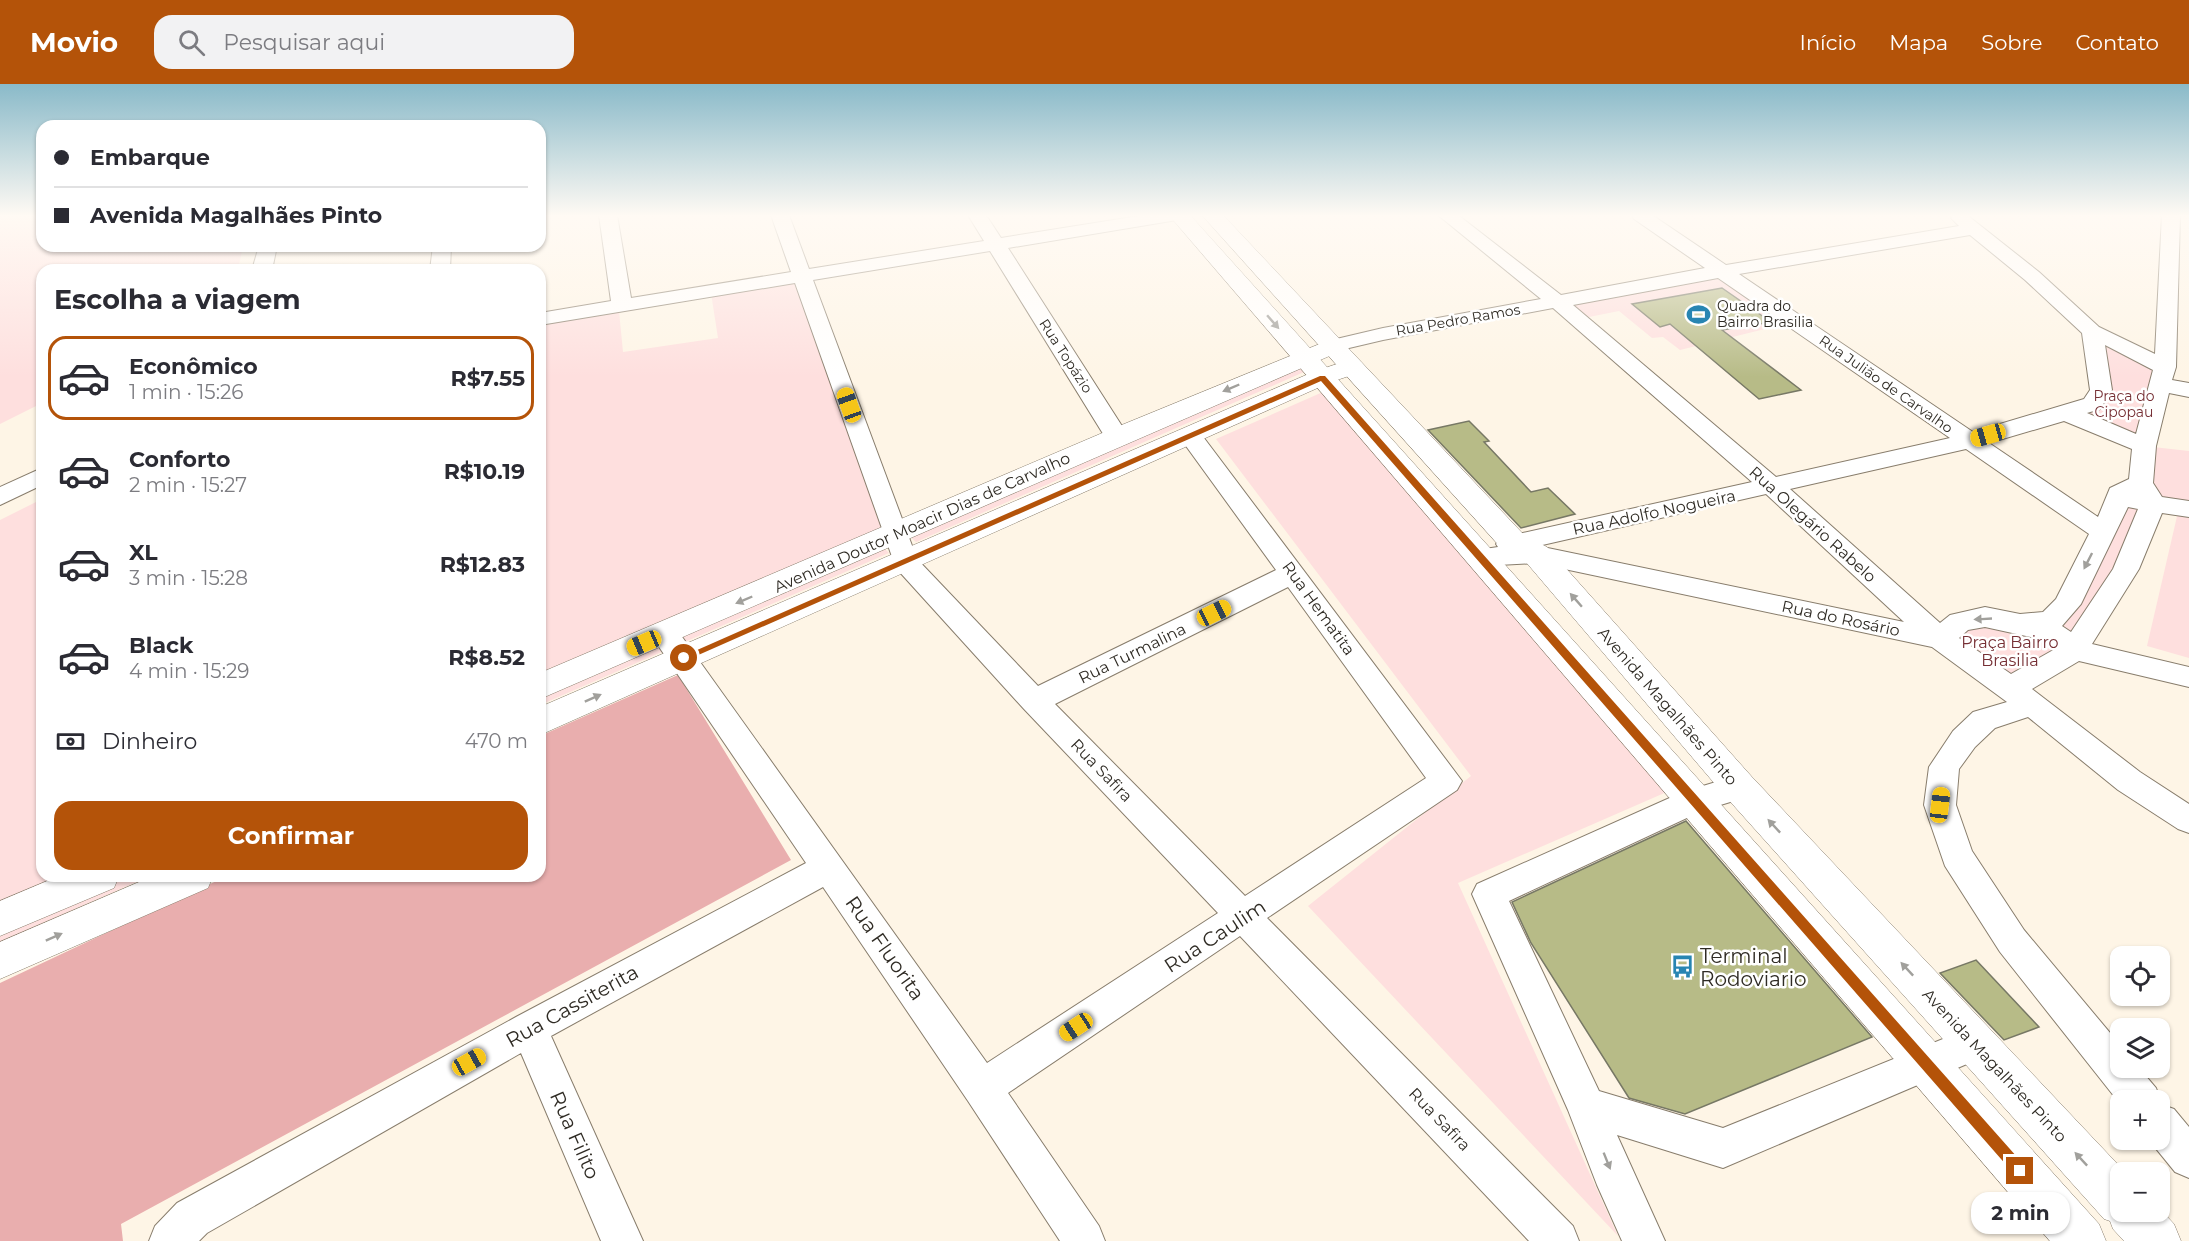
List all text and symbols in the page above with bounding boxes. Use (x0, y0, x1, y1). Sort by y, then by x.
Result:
search box (154, 15, 574, 69)
text: Movio (30, 25, 118, 59)
icon: search (175, 26, 208, 59)
text: Pesquisar aqui (223, 29, 385, 56)
text: Início (1800, 30, 1856, 55)
text: Mapa (1889, 30, 1948, 55)
text: Sobre (1981, 30, 2042, 55)
text: Contato (2075, 30, 2159, 55)
text: Embarque (90, 144, 210, 171)
text: Avenida Magalhães Pinto (90, 202, 382, 229)
text: Escolha a viagem (54, 283, 301, 316)
place label: Quadra do Bairro Brasilia (1717, 297, 1813, 331)
street label: Rua Pedro Ramos (1394, 300, 1522, 340)
sports icon: Quadra do Bairro Brasilia (1686, 301, 1712, 327)
one-way arrow (1266, 314, 1279, 329)
street label: Rua Topázio (1035, 315, 1097, 397)
street label: Rua Julião de Carvalho (1816, 331, 1957, 437)
icon: car (57, 351, 111, 405)
text: Econômico (129, 353, 258, 380)
text: R$7.55 (451, 365, 525, 392)
text: 1 min · 15:26 (129, 380, 243, 404)
one-way arrow (1221, 383, 1239, 393)
car (834, 385, 864, 425)
park label: Praça do Cipopau (2093, 387, 2155, 421)
car (1968, 421, 2008, 449)
icon: car (57, 444, 111, 498)
text: Conforto (129, 446, 230, 473)
street label: Avenida Doutor Moacir Dias de Carvalho (771, 448, 1073, 597)
text: R$10.19 (444, 458, 525, 485)
street label: Rua Olegário Rabelo (1745, 462, 1880, 586)
text: 2 min · 15:27 (129, 473, 247, 497)
street label: Rua Adolfo Nogueira (1571, 486, 1737, 539)
icon: car (57, 537, 111, 591)
text: XL (129, 539, 158, 566)
text: R$12.83 (440, 551, 525, 578)
one-way arrow (2084, 553, 2093, 570)
street label: Rua Hematita (1278, 558, 1359, 659)
text: 3 min · 15:28 (129, 566, 248, 590)
one-way arrow (1570, 593, 1583, 608)
one-way arrow (734, 595, 752, 605)
car (1194, 597, 1234, 629)
street label: Rua do Rosário (1780, 597, 1902, 640)
one-way arrow (1973, 614, 1992, 624)
street label: Rua Turmalina (1075, 619, 1189, 688)
street label: Avenida Magalhães Pinto (1594, 624, 1741, 789)
car (624, 628, 664, 658)
icon: car (57, 630, 111, 684)
text: Black (129, 632, 193, 659)
park label: Praça Bairro Brasilia (1961, 633, 2059, 670)
text: R$8.52 (448, 644, 525, 671)
route start (670, 644, 697, 671)
text: 4 min · 15:29 (129, 659, 249, 683)
one-way arrow (585, 693, 603, 703)
icon: cash (54, 725, 87, 758)
text: Dinheiro (102, 728, 197, 755)
text: 470 m (465, 729, 528, 753)
street label: Rua Safira (1067, 735, 1136, 806)
car (1929, 786, 1951, 824)
button: Confirmar (54, 801, 528, 870)
one-way arrow (1768, 819, 1782, 833)
street label: Rua Fluorita (840, 891, 930, 1005)
street label: Rua Caulim (1160, 894, 1270, 978)
one-way arrow (45, 933, 62, 942)
place label: Terminal Rodoviario (1700, 944, 1807, 991)
map controls (2110, 946, 2170, 1222)
button: locate (2110, 946, 2170, 1006)
bus stop icon: Terminal Rodoviario (1669, 954, 1695, 980)
street label: Rua Cassiterita (501, 960, 643, 1052)
one-way arrow (1900, 962, 1914, 976)
street label: Avenida Magalhães Pinto (1918, 985, 2071, 1146)
car (1056, 1010, 1096, 1044)
button: layers (2110, 1018, 2170, 1078)
car (449, 1045, 489, 1079)
street label: Rua Safira (1405, 1084, 1474, 1155)
street label: Rua Filito (545, 1087, 605, 1183)
button: + (2110, 1090, 2170, 1150)
one-way arrow (1603, 1152, 1613, 1170)
one-way arrow (2075, 1152, 2088, 1167)
route end (2006, 1157, 2033, 1184)
button: − (2110, 1162, 2170, 1222)
callout: 2 min (1970, 1192, 2070, 1234)
text: 2 min (1991, 1201, 2050, 1225)

